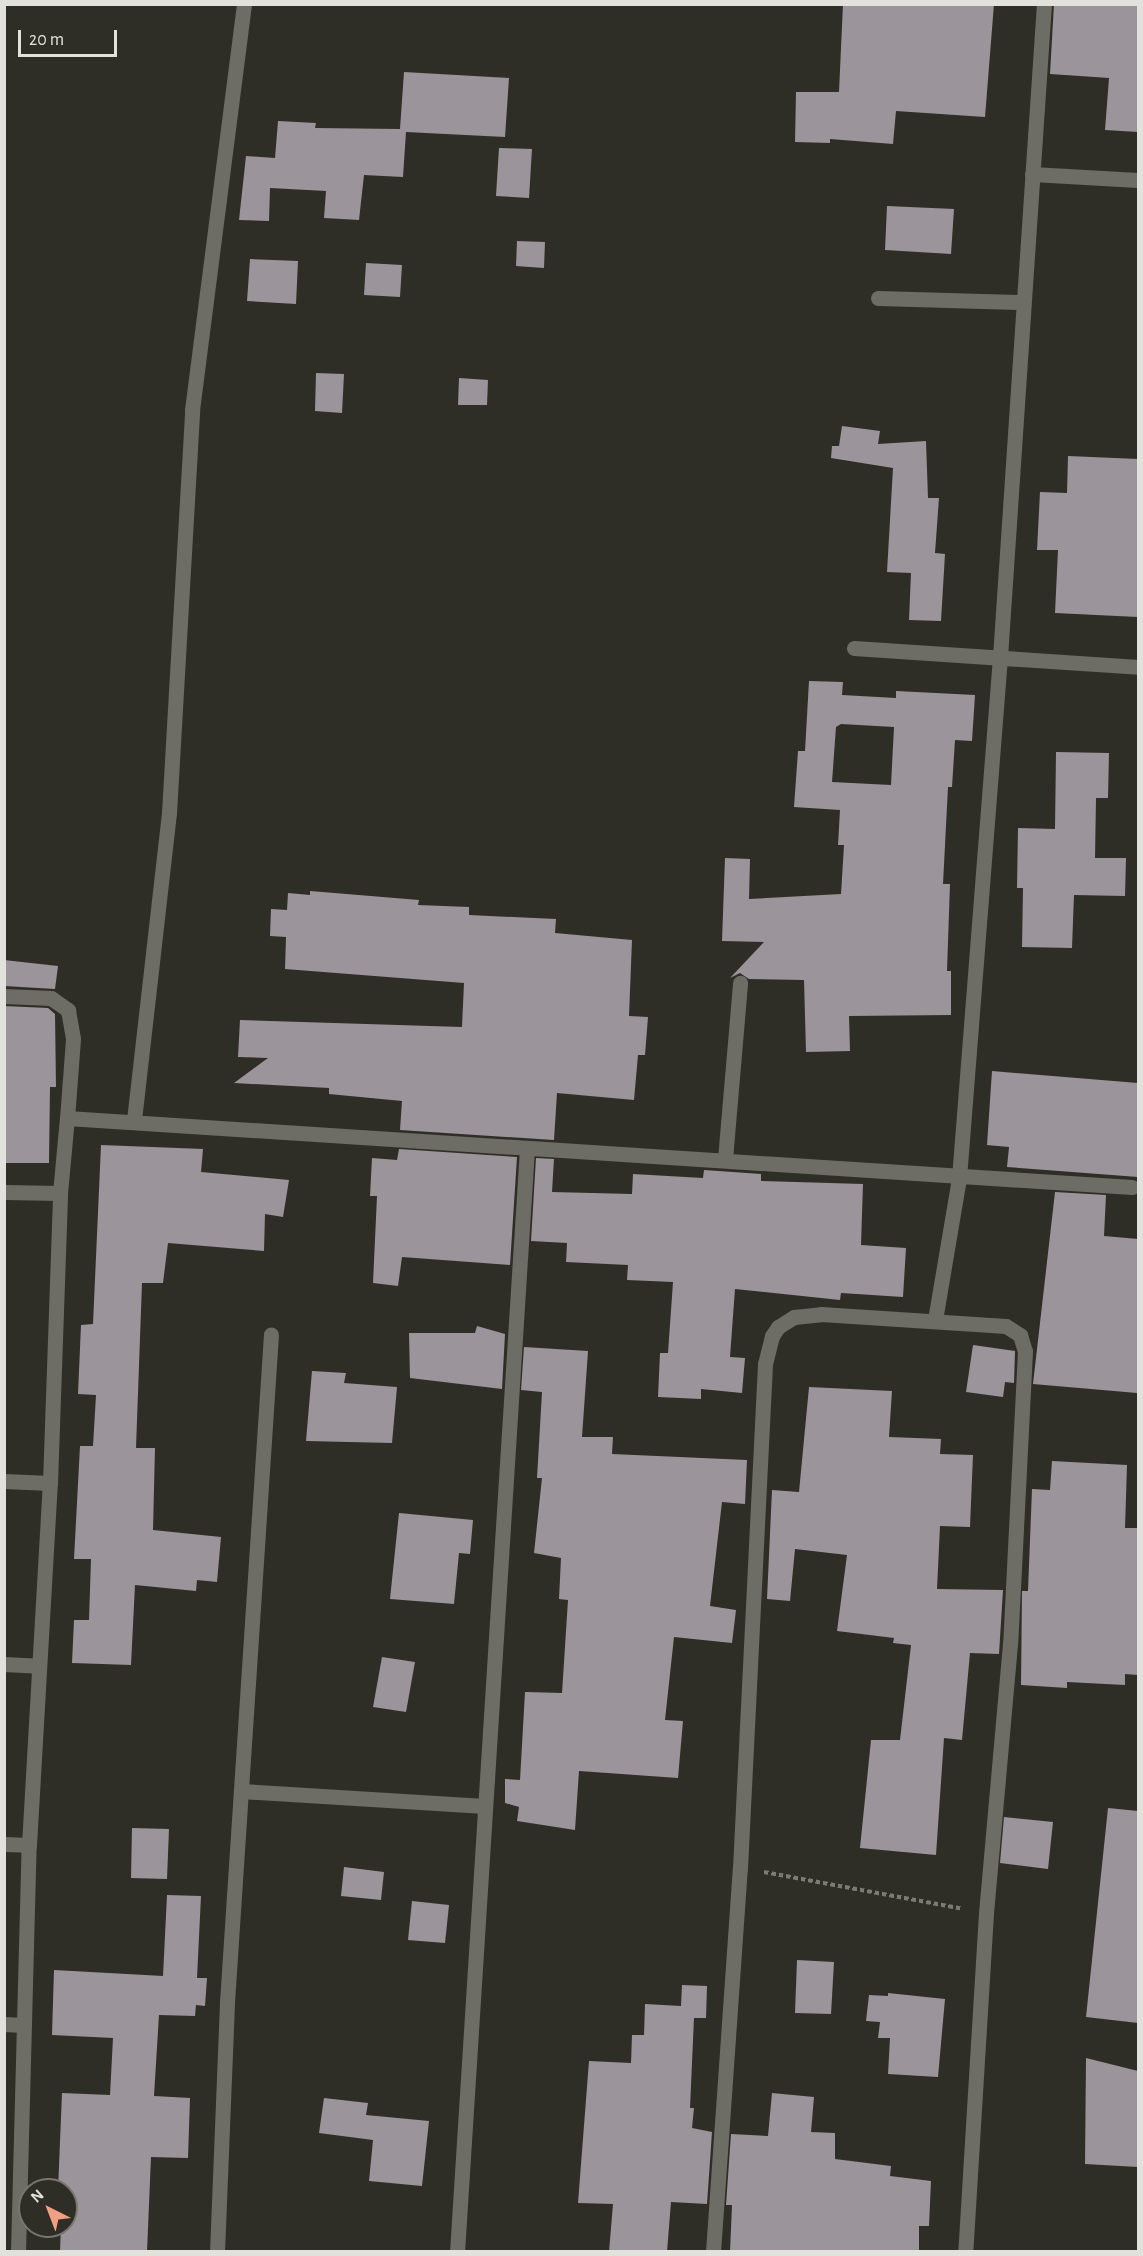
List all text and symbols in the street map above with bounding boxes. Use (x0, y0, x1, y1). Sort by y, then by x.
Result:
scale bar (21, 18, 120, 56)
text: 20 m (29, 31, 64, 49)
north arrow (18, 2178, 78, 2238)
text: N (28, 2186, 47, 2206)

